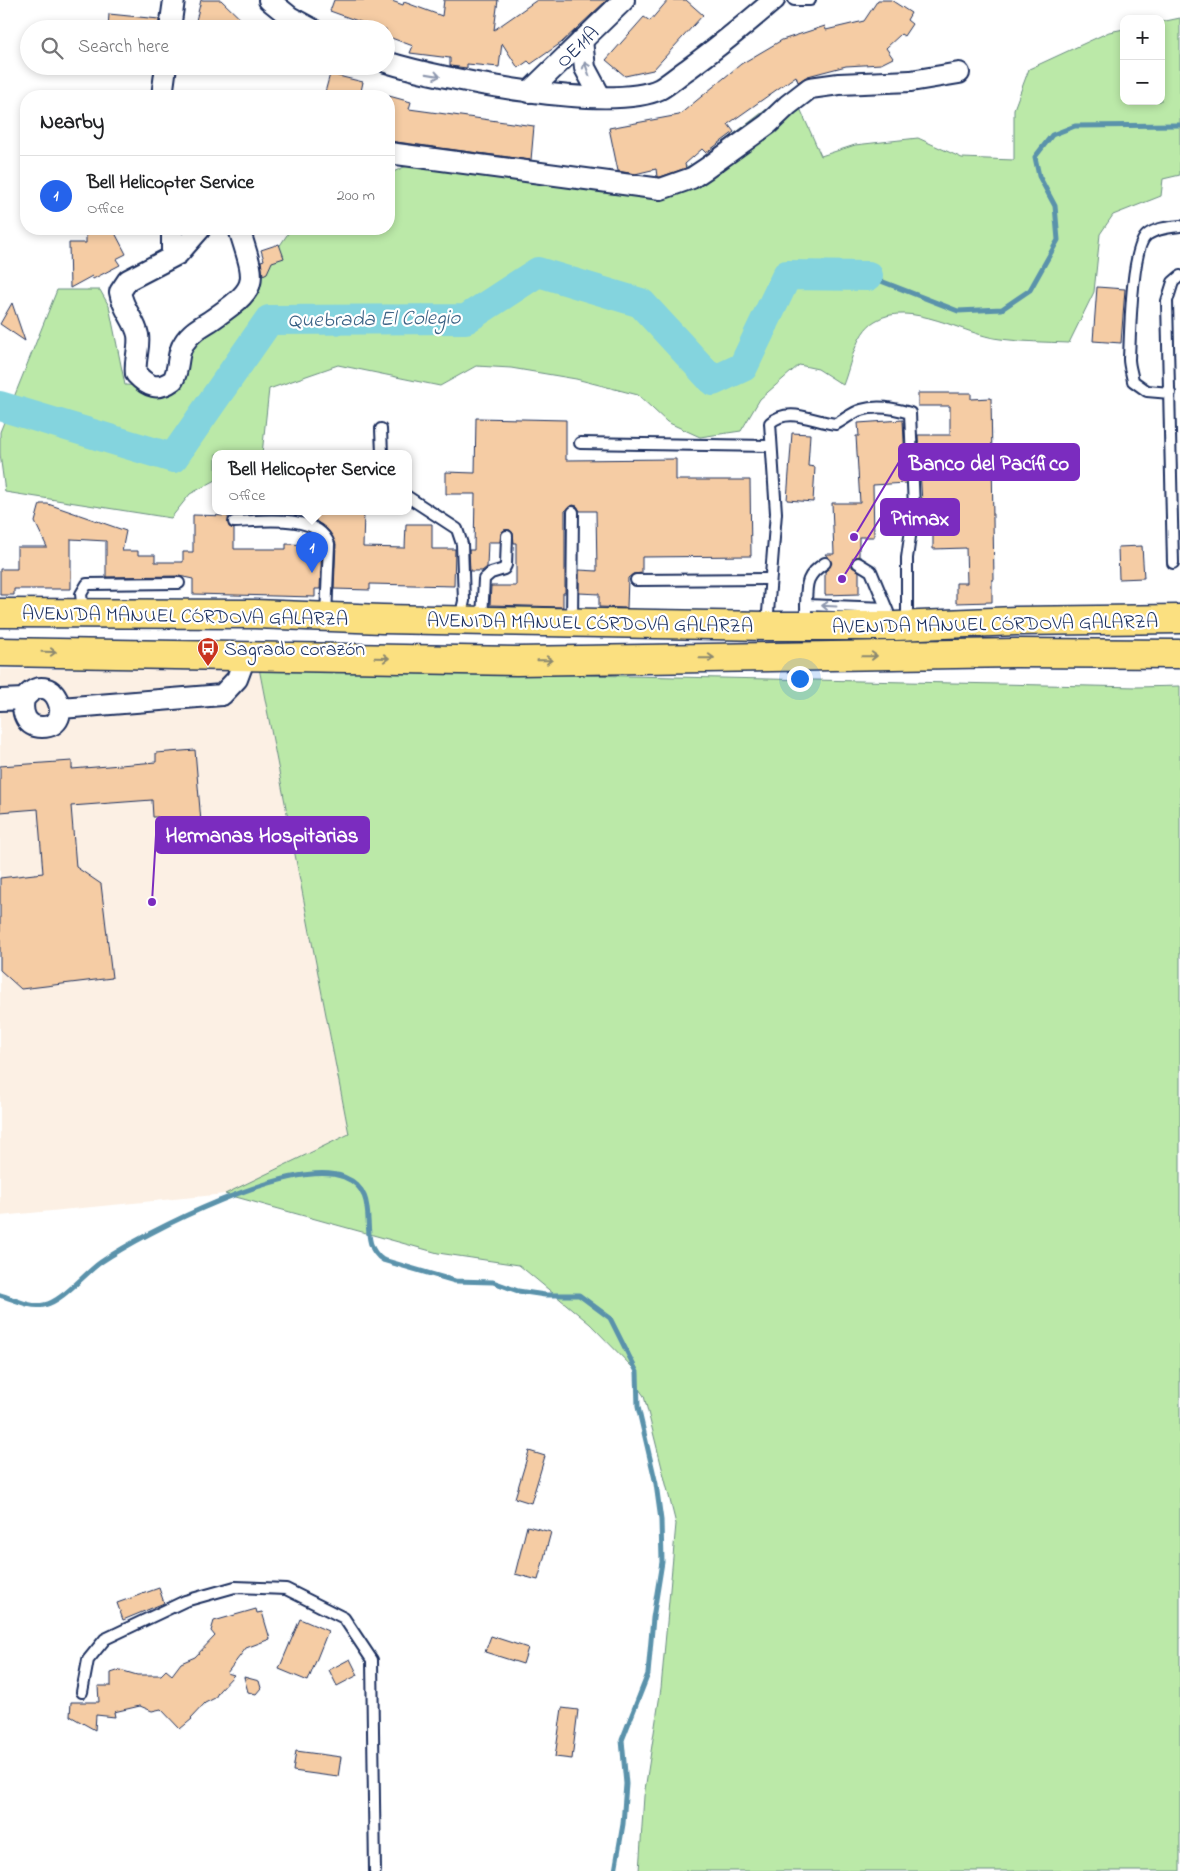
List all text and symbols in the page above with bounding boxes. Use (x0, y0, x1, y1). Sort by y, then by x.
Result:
map controls (1120, 15, 1165, 105)
button: + (1120, 15, 1165, 60)
search box (20, 20, 395, 75)
street label: OE11A (551, 20, 607, 76)
icon: search (38, 34, 66, 62)
text: Search here (78, 34, 169, 61)
button: − (1120, 60, 1165, 105)
one-way arrow (582, 61, 592, 77)
one-way arrow (425, 70, 441, 80)
text: Nearby (40, 108, 104, 138)
text: Bell Helicopter Service (87, 170, 254, 197)
text: 1 (53, 184, 59, 208)
text: 200 m (337, 184, 375, 208)
text: Office (87, 197, 124, 221)
water label: Quebrada El Colegio (287, 303, 462, 338)
callout: Banco del Pacífico (899, 444, 1079, 480)
popup (212, 450, 412, 515)
text: Banco del Pacífico (908, 450, 1069, 480)
text: Bell Helicopter Service (228, 457, 396, 484)
text: Office (228, 484, 266, 508)
callout: Primax (881, 499, 959, 535)
text: Primax (891, 505, 949, 535)
pin: 1 (296, 532, 328, 573)
street label: AVENIDA MANUEL CÓRDOVA GALARZA (22, 600, 348, 635)
one-way arrow (821, 602, 837, 611)
street label: AVENIDA MANUEL CÓRDOVA GALARZA (427, 607, 753, 642)
street label: AVENIDA MANUEL CÓRDOVA GALARZA (832, 608, 1158, 643)
bus stop icon: Sagrado corazón (196, 636, 220, 667)
place label: Sagrado corazón (224, 636, 365, 666)
one-way arrow (40, 648, 56, 657)
one-way arrow (862, 651, 878, 661)
one-way arrow (374, 653, 390, 662)
one-way arrow (699, 653, 715, 663)
one-way arrow (536, 655, 553, 665)
your location (787, 666, 813, 692)
callout: Hermanas Hospitarias (156, 817, 369, 853)
text: Hermanas Hospitarias (165, 822, 359, 852)

